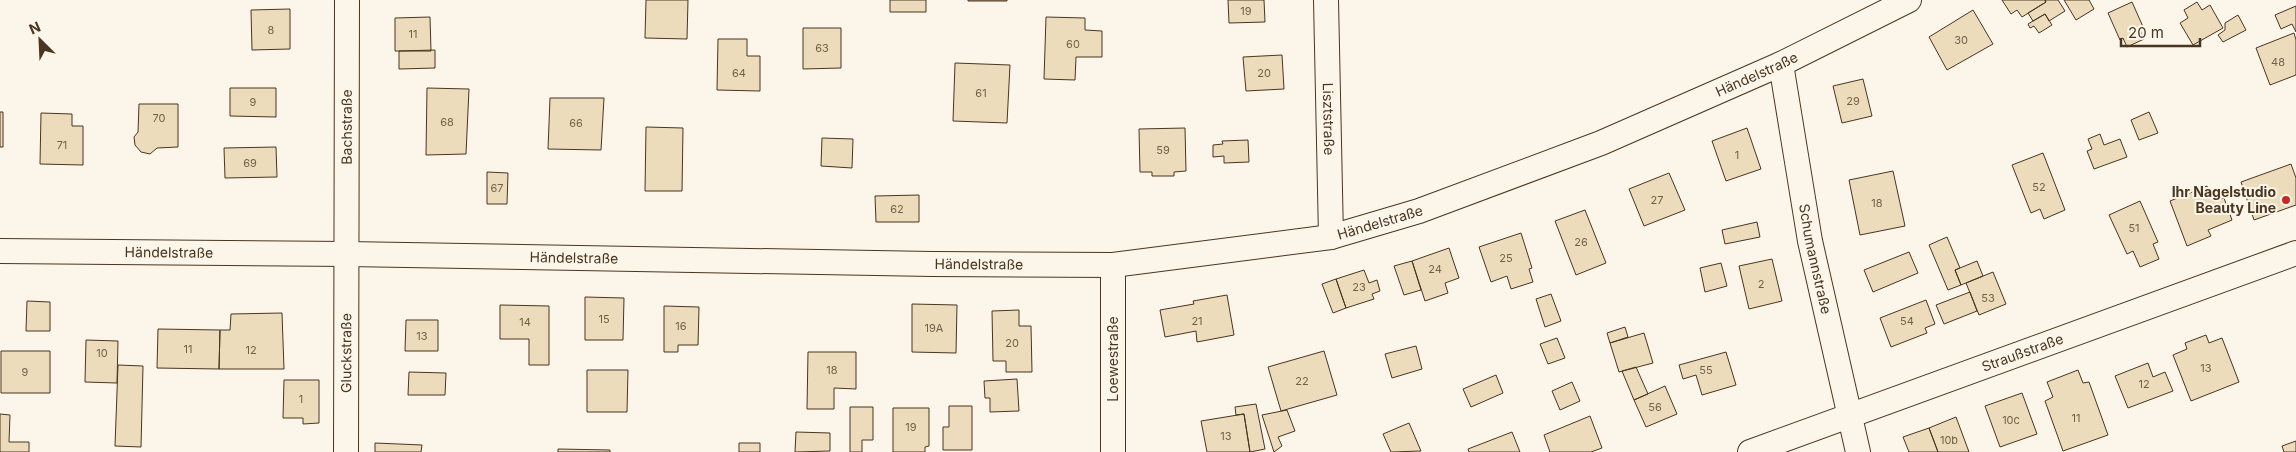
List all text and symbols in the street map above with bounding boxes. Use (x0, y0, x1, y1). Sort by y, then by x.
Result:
house number: 19 (1240, 4, 1252, 18)
north arrow (15, 15, 65, 65)
scale bar (2121, 15, 2200, 47)
text: N (26, 18, 43, 38)
house number: 8 (268, 23, 275, 37)
text: 20 m (2128, 23, 2164, 42)
house number: 11 (409, 27, 417, 41)
house number: 30 (1954, 33, 1968, 47)
house number: 60 (1066, 37, 1080, 51)
house number: 63 (815, 41, 829, 55)
street label: Händelstraße (1713, 48, 1801, 100)
house number: 48 (2271, 55, 2285, 69)
house number: 64 (732, 66, 746, 80)
house number: 20 (1257, 66, 1271, 80)
street label: Lisztstraße (1320, 82, 1338, 156)
house number: 61 (975, 86, 987, 100)
street label: Bachstraße (338, 89, 355, 165)
house number: 29 (1846, 94, 1860, 108)
house number: 9 (250, 95, 257, 109)
house number: 70 (153, 111, 166, 125)
house number: 68 (440, 115, 454, 129)
house number: 66 (569, 116, 583, 130)
house number: 71 (57, 138, 67, 152)
house number: 59 (1156, 143, 1170, 157)
house number: 1 (1735, 148, 1739, 162)
house number: 69 (243, 156, 257, 170)
house number: 52 (2032, 180, 2046, 194)
house number: 67 (490, 181, 504, 195)
place label: Ihr Nagelstudio Beauty Line (2172, 183, 2276, 216)
house number: 27 (1651, 193, 1663, 207)
marker: Ihr Nagelstudio Beauty Line (2280, 194, 2292, 206)
house number: 18 (1871, 196, 1883, 210)
street label: Händelstraße (1335, 201, 1425, 243)
house number: 62 (890, 202, 904, 216)
street label: Schumannstraße (1796, 203, 1835, 316)
house number: 51 (2128, 221, 2140, 235)
house number: 26 (1574, 235, 1588, 249)
street label: Händelstraße (125, 243, 213, 261)
street label: Händelstraße (529, 248, 618, 267)
house number: 25 (1499, 251, 1513, 265)
street label: Händelstraße (935, 255, 1023, 273)
house number: 24 (1428, 262, 1442, 276)
house number: 2 (1758, 277, 1764, 291)
house number: 23 (1352, 280, 1366, 294)
house number: 53 (1981, 291, 1995, 305)
house number: 15 (598, 312, 610, 326)
street label: Gluckstraße (337, 313, 354, 393)
house number: 21 (1191, 314, 1203, 328)
house number: 54 (1900, 314, 1914, 328)
house number: 14 (519, 315, 531, 329)
street label: Loewestraße (1104, 316, 1121, 402)
house number: 16 (675, 319, 687, 333)
house number: 19A (925, 321, 944, 335)
house number: 13 (416, 329, 428, 343)
street label: Straußstraße (1979, 330, 2065, 375)
house number: 20 (1005, 336, 1019, 350)
house number: 11 (184, 342, 192, 356)
house number: 12 (245, 343, 257, 357)
house number: 10 (96, 346, 108, 360)
house number: 13 (2200, 361, 2212, 375)
house number: 18 (826, 363, 838, 377)
house number: 55 (1699, 363, 1713, 377)
house number: 9 (22, 365, 29, 379)
house number: 22 (1295, 374, 1309, 388)
house number: 12 (2138, 377, 2150, 391)
house number: 1 (299, 392, 303, 406)
house number: 56 (1648, 400, 1662, 414)
house number: 11 (2072, 411, 2080, 425)
house number: 10c (2002, 413, 2020, 427)
house number: 19 (905, 420, 917, 434)
house number: 13 (1220, 429, 1232, 443)
house number: 10b (1940, 433, 1958, 447)

